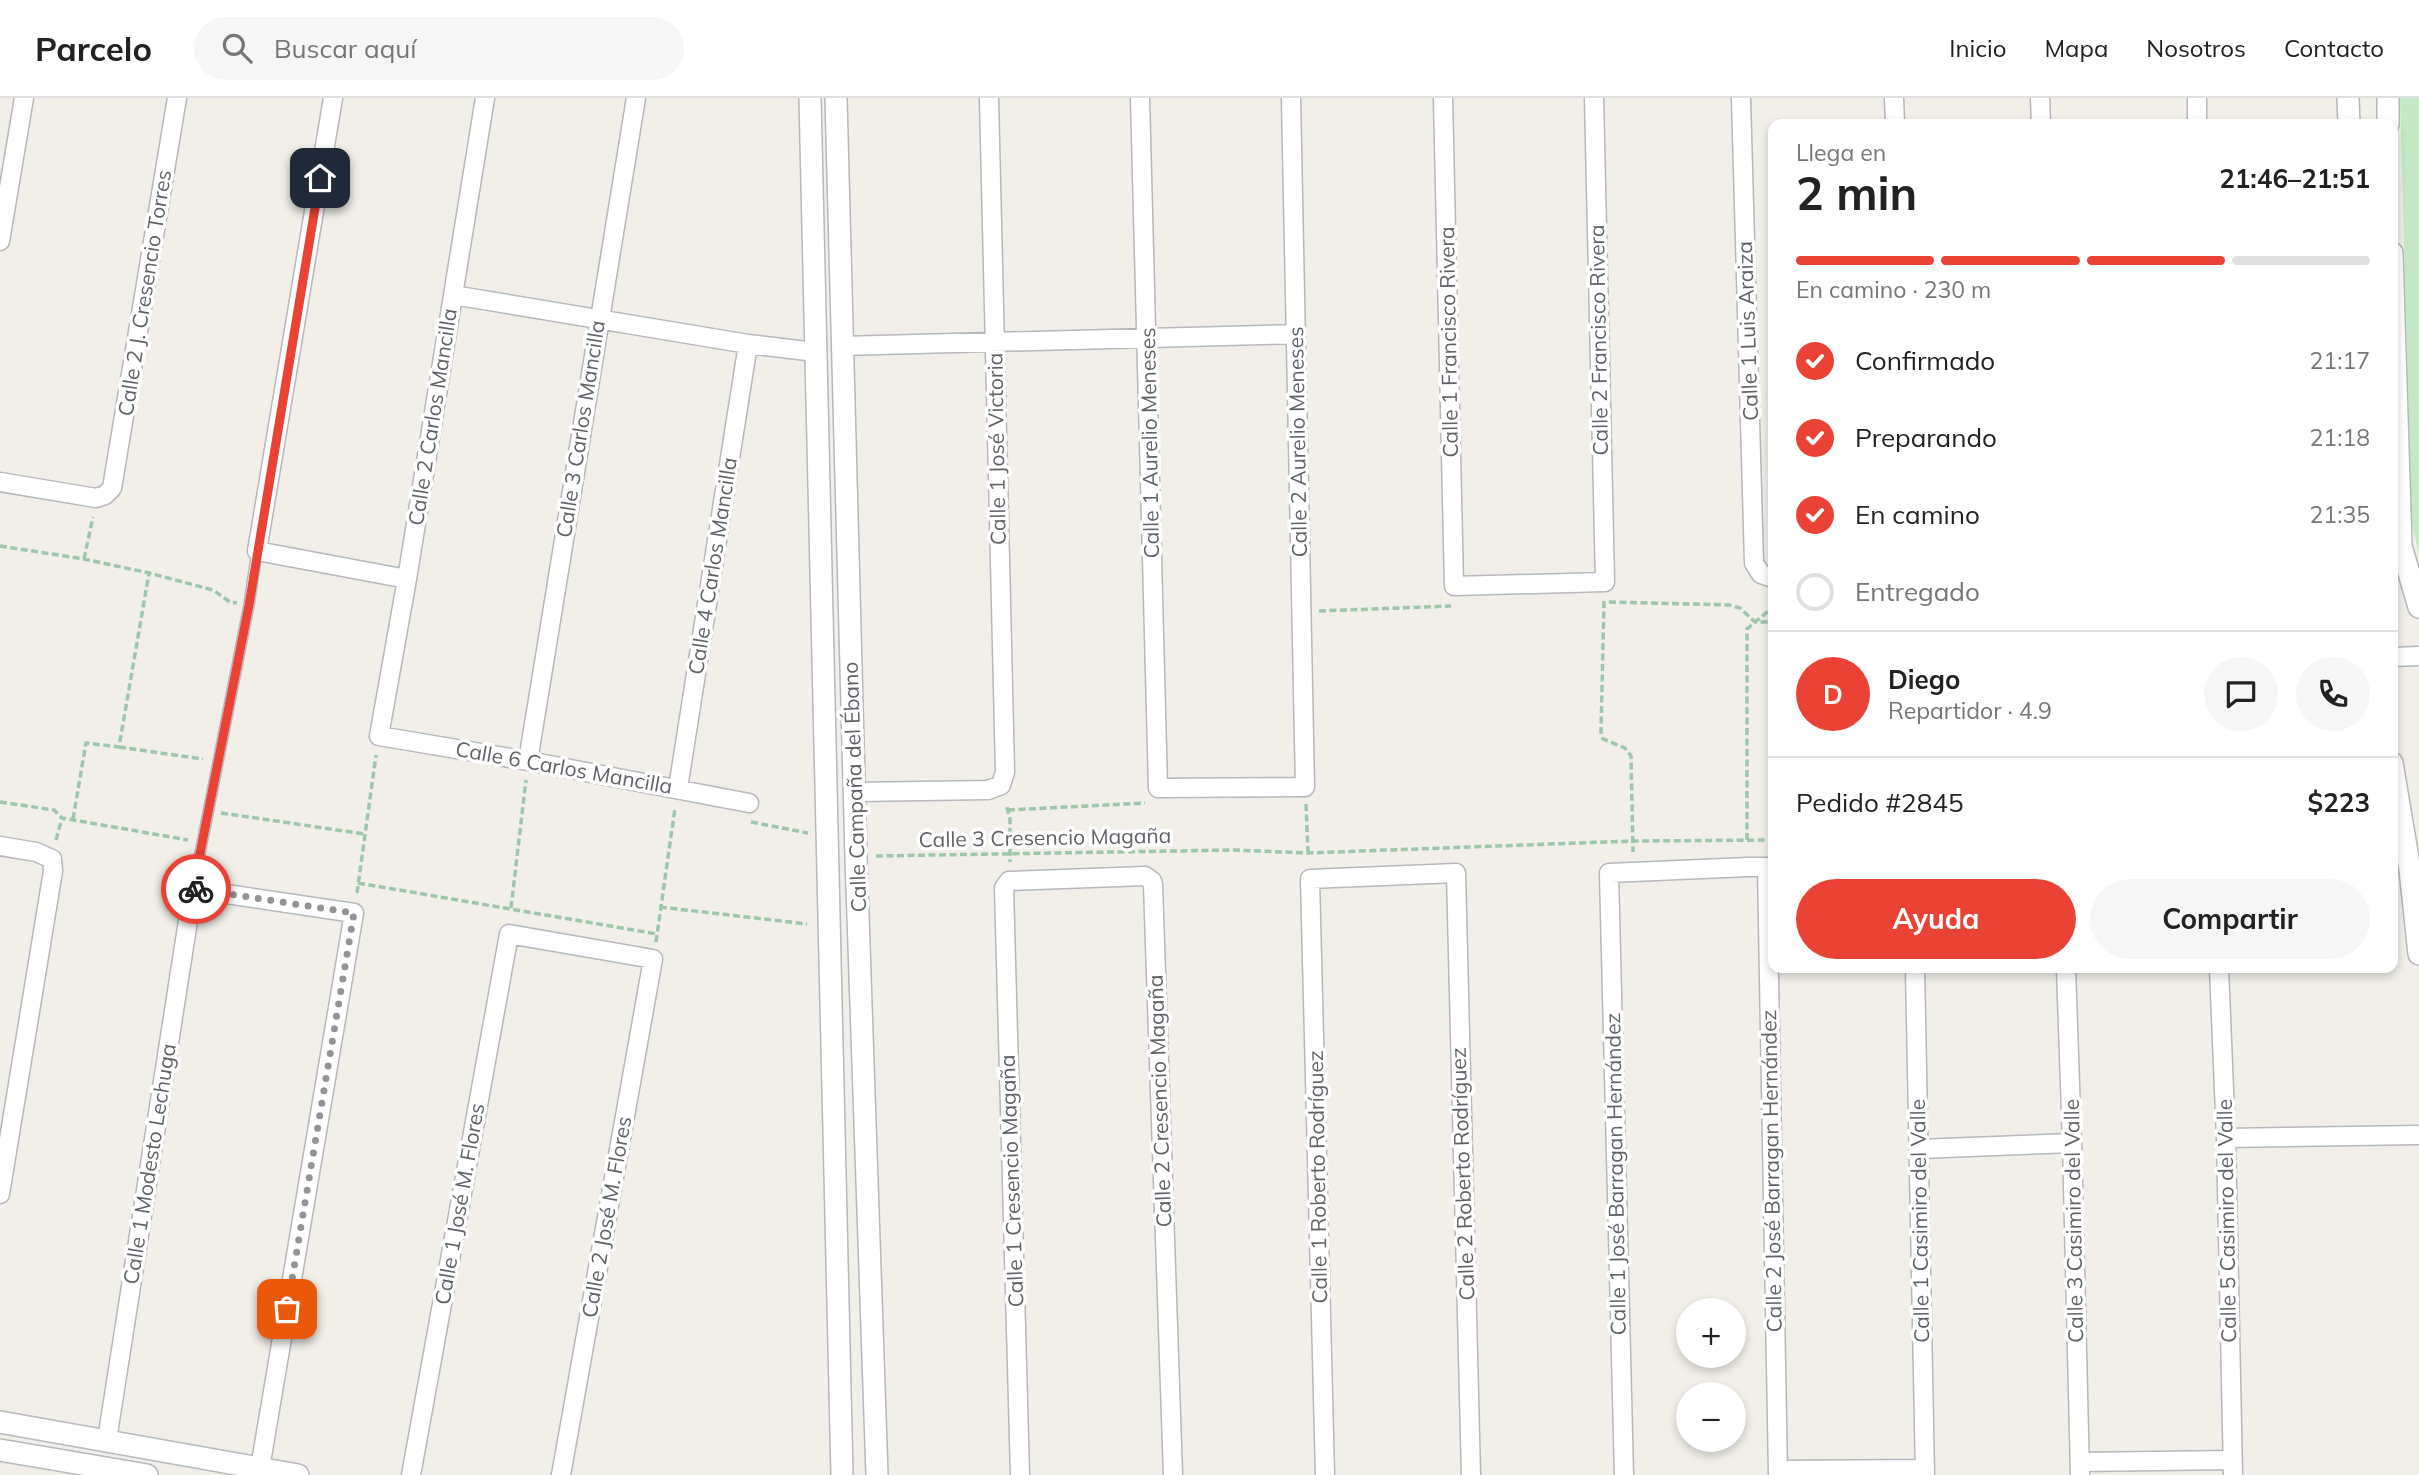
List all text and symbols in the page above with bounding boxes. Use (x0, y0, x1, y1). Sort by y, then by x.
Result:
search box (194, 17, 684, 80)
text: Parcelo (35, 28, 152, 69)
icon: search (218, 29, 256, 67)
text: Buscar aquí (274, 32, 416, 65)
text: Inicio (1949, 33, 2006, 63)
text: Mapa (2044, 33, 2108, 63)
text: Nosotros (2146, 33, 2246, 63)
text: Contacto (2284, 33, 2384, 63)
text: Llega en (1796, 138, 1886, 167)
pin (290, 148, 350, 208)
icon: home (301, 159, 339, 197)
text: 21:46–21:51 (2219, 162, 2370, 195)
text: 2 min (1796, 164, 1917, 222)
street label: Calle 2 J. Cresencio Torres (112, 168, 176, 418)
street label: Calle 2 Francisco Rivera (1583, 224, 1613, 456)
street label: Calle 1 Francisco Rivera (1433, 226, 1463, 458)
street label: Calle 1 Luis Araiza (1731, 241, 1763, 421)
text: En camino · 230 m (1796, 275, 1991, 304)
street label: Calle 2 Carlos Mancilla (402, 306, 462, 527)
street label: Calle 3 Carlos Mancilla (550, 318, 610, 539)
street label: Calle 2 Aurelio Meneses (1282, 326, 1312, 558)
street label: Calle 1 Aurelio Meneses (1134, 327, 1164, 559)
icon: check (1796, 342, 1834, 380)
text: Confirmado (1855, 344, 1995, 377)
text: 21:17 (2310, 346, 2370, 375)
street label: Calle 1 José Victoria (981, 353, 1011, 545)
icon: check (1796, 419, 1834, 457)
text: Preparando (1855, 421, 1997, 454)
text: 21:18 (2310, 423, 2370, 452)
street label: Calle 4 Carlos Mancilla (682, 455, 742, 676)
icon: check (1796, 496, 1834, 534)
text: En camino (1855, 498, 1980, 531)
text: 21:35 (2310, 500, 2370, 529)
text: Entregado (1855, 575, 1980, 608)
button: chat (2204, 657, 2278, 731)
button: phone (2296, 657, 2370, 731)
street label: Calle Campaña del Ébano (837, 661, 871, 913)
text: Diego (1888, 663, 1960, 696)
text: D (1823, 678, 1843, 711)
text: Repartidor · 4.9 (1888, 696, 2052, 725)
street label: Calle 6 Carlos Mancilla (454, 735, 675, 799)
text: Pedido #2845 (1796, 786, 1964, 819)
text: $223 (2308, 786, 2370, 819)
street label: Calle 3 Cresencio Magaña (918, 822, 1172, 852)
courier (161, 854, 231, 924)
icon: bike (177, 870, 215, 908)
button: Ayuda (1796, 879, 2076, 959)
button: Compartir (2090, 879, 2370, 959)
street label: Calle 2 Cresencio Magaña (1142, 974, 1176, 1228)
street label: Calle 2 José Barragan Hernández (1755, 1009, 1787, 1333)
street label: Calle 1 José Barragan Hernández (1599, 1012, 1631, 1336)
street label: Calle 1 Modesto Lechuga (117, 1042, 181, 1286)
street label: Calle 2 Roberto Rodríguez (1445, 1047, 1479, 1301)
street label: Calle 1 Roberto Rodríguez (1302, 1050, 1332, 1304)
street label: Calle 1 Cresencio Magaña (994, 1054, 1028, 1308)
street label: Calle 1 Casimiro del Valle (1904, 1099, 1934, 1343)
street label: Calle 3 Casimiro del Valle (2058, 1099, 2088, 1343)
street label: Calle 5 Casimiro del Valle (2211, 1099, 2241, 1343)
street label: Calle 1 José M. Flores (428, 1101, 490, 1307)
street label: Calle 2 José M. Flores (575, 1114, 637, 1320)
pin (257, 1279, 317, 1339)
icon: bag (268, 1290, 306, 1328)
map controls (1676, 1298, 1746, 1452)
button: + (1676, 1298, 1746, 1368)
button: − (1676, 1382, 1746, 1452)

